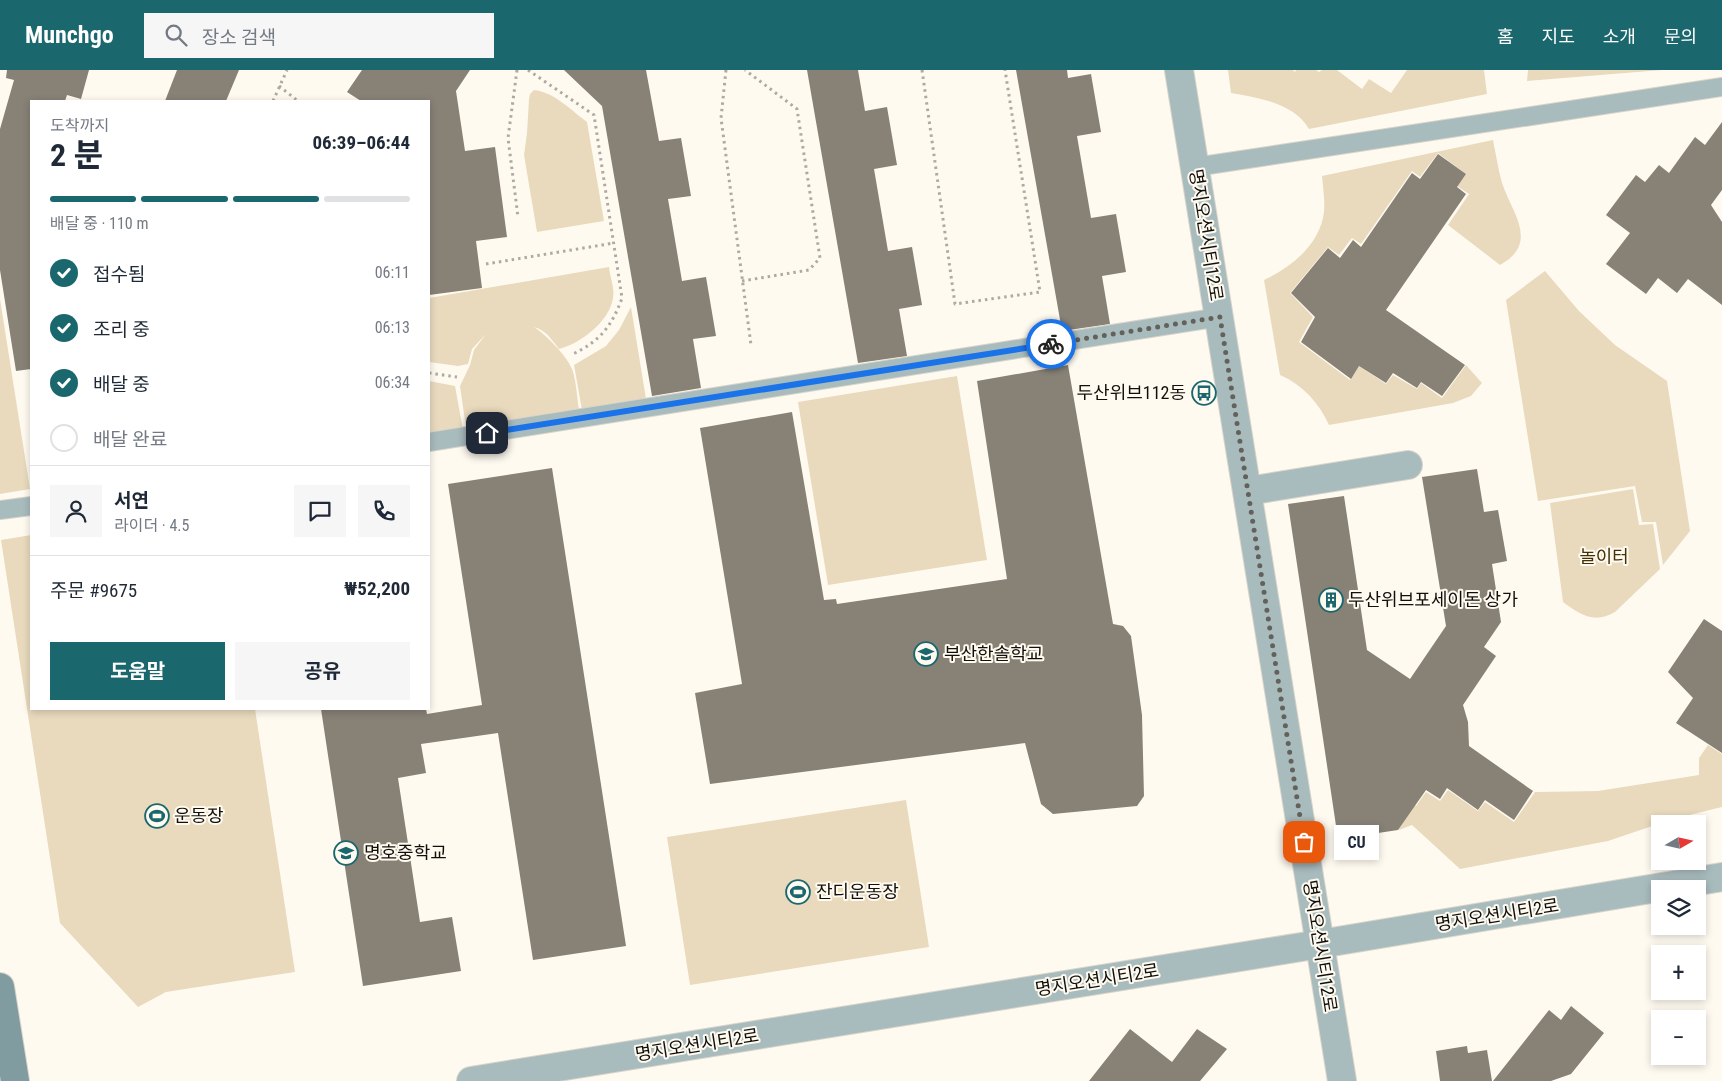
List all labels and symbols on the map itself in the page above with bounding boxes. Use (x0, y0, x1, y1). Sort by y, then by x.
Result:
street label: 명지오션시티12로 (1186, 167, 1227, 303)
courier (1026, 319, 1076, 369)
bus stop icon: 두산위브112동 (1191, 380, 1217, 406)
place label: 두산위브112동 (1077, 382, 1186, 403)
pin (466, 412, 508, 454)
park label: 놀이터 (1579, 546, 1629, 567)
building icon: 두산위브포세이돈 상가 (1318, 587, 1344, 613)
place label: 두산위브포세이돈 상가 (1348, 589, 1518, 610)
school or university icon: 부산한솔학교 (913, 641, 939, 667)
place label: 부산한솔학교 (944, 643, 1043, 664)
sports icon: 운동장 (144, 803, 170, 829)
place label: 운동장 (174, 805, 224, 826)
north arrow (1651, 815, 1706, 870)
pin (1283, 821, 1325, 863)
callout: CU (1334, 824, 1379, 860)
school or university icon: 명호중학교 (333, 840, 359, 866)
place label: 명호중학교 (364, 842, 447, 863)
street label: 명지오션시티12로 (1300, 878, 1341, 1014)
sports icon: 잔디운동장 (785, 879, 811, 905)
place label: 잔디운동장 (816, 881, 899, 902)
street label: 명지오션시티2로 (1434, 894, 1560, 935)
street label: 명지오션시티2로 (1034, 959, 1160, 1000)
street label: 명지오션시티2로 (634, 1024, 760, 1065)

